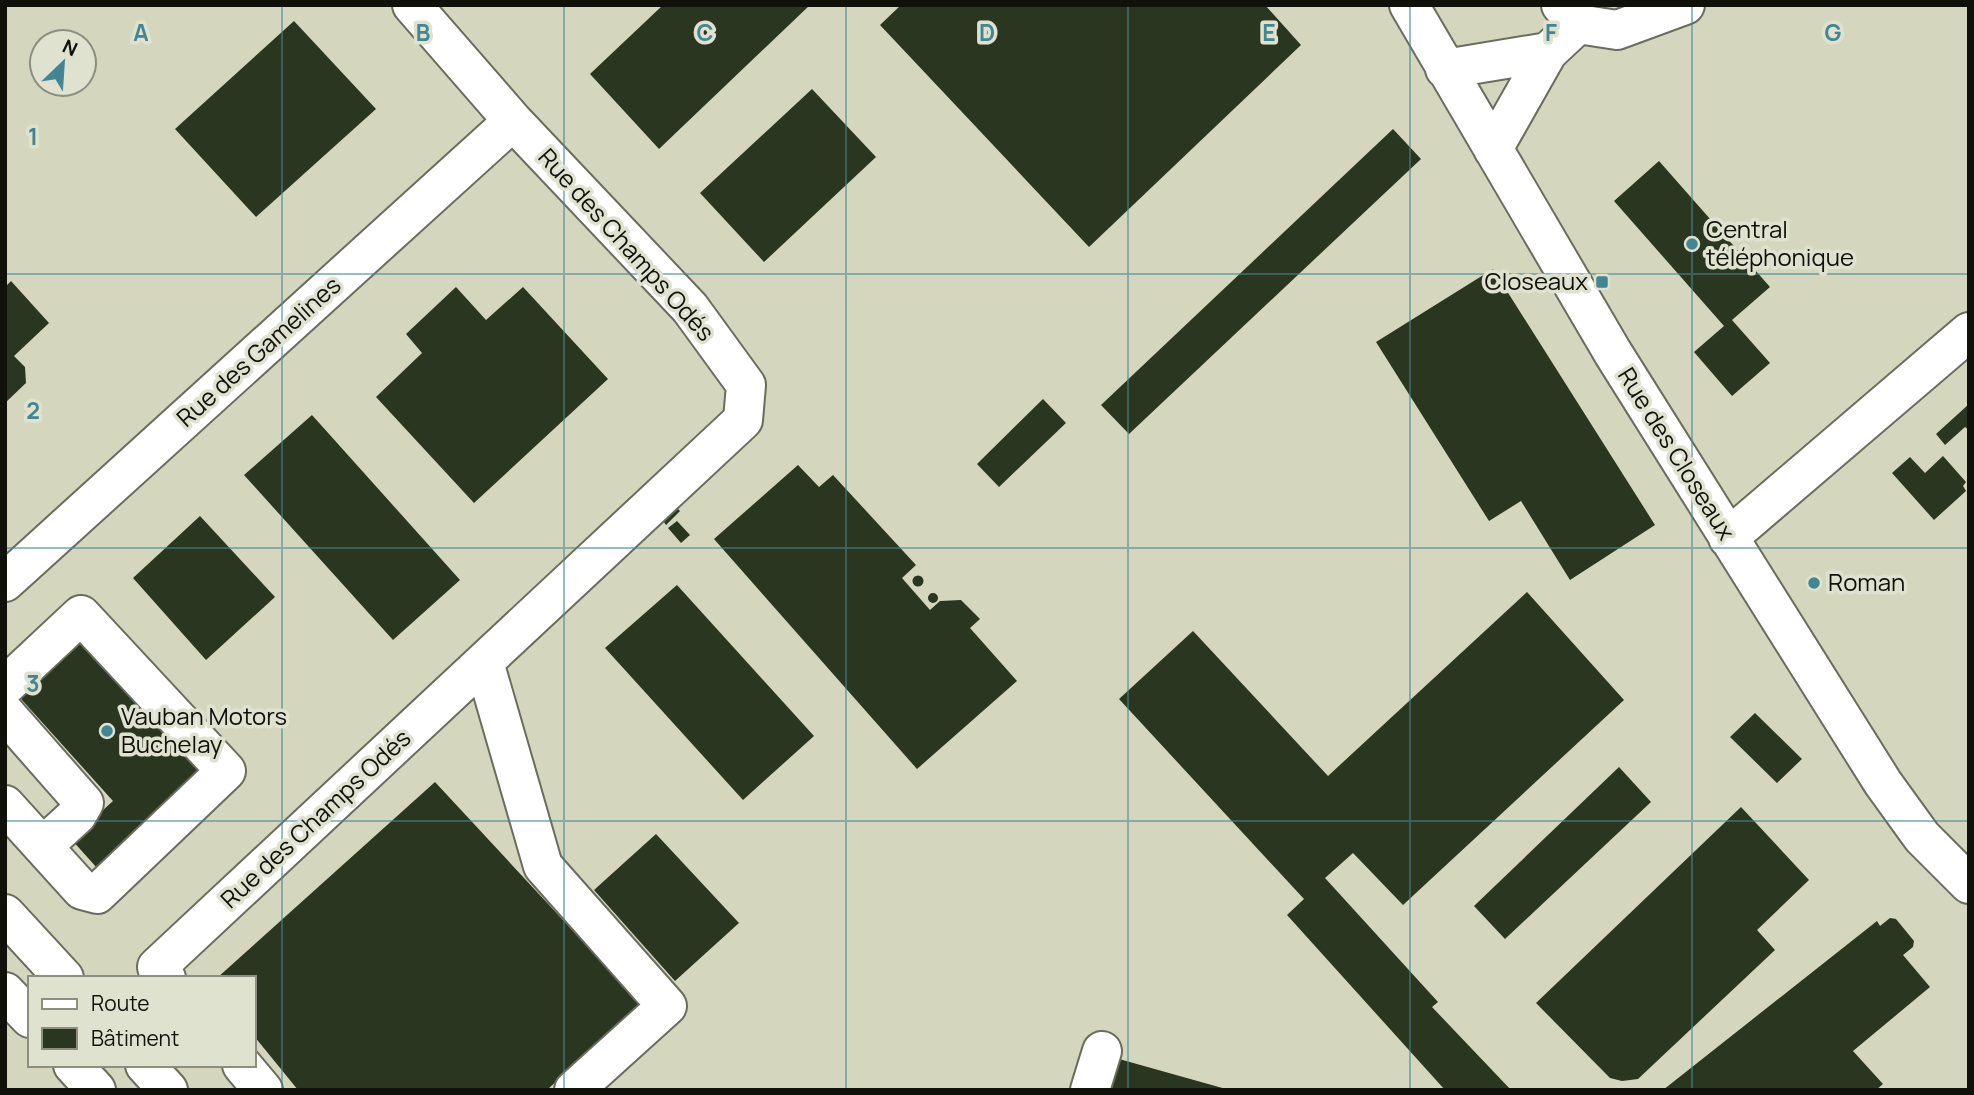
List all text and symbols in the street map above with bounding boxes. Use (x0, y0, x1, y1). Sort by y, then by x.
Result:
text: A (133, 16, 149, 48)
text: B (416, 16, 430, 48)
text: C (697, 16, 714, 48)
text: D (979, 16, 995, 48)
text: E (1262, 16, 1276, 48)
text: F (1545, 16, 1557, 48)
text: G (1825, 16, 1842, 48)
north arrow (28, 28, 98, 98)
text: N (59, 33, 82, 62)
text: 1 (28, 120, 38, 152)
street label: Rue des Champs Odés (532, 141, 723, 347)
place label: Central téléphonique (1706, 212, 1854, 273)
marker: Central téléphonique (1684, 236, 1700, 252)
place label: Closeaux (1485, 264, 1588, 297)
street label: Rue des Gamelines (169, 268, 347, 434)
marker: Closeaux (1594, 274, 1610, 290)
street label: Rue des Closeaux (1611, 361, 1744, 546)
text: 2 (26, 394, 40, 426)
place label: Roman (1828, 565, 1905, 598)
marker: Roman (1806, 575, 1822, 591)
text: 3 (26, 667, 40, 699)
place label: Vauban Motors Buchelay (121, 699, 287, 760)
street label: Rue des Champs Odés (213, 721, 417, 915)
marker: Vauban Motors Buchelay (99, 723, 115, 739)
legend (28, 976, 256, 1067)
text: Route (91, 989, 149, 1017)
text: Bâtiment (91, 1024, 179, 1052)

